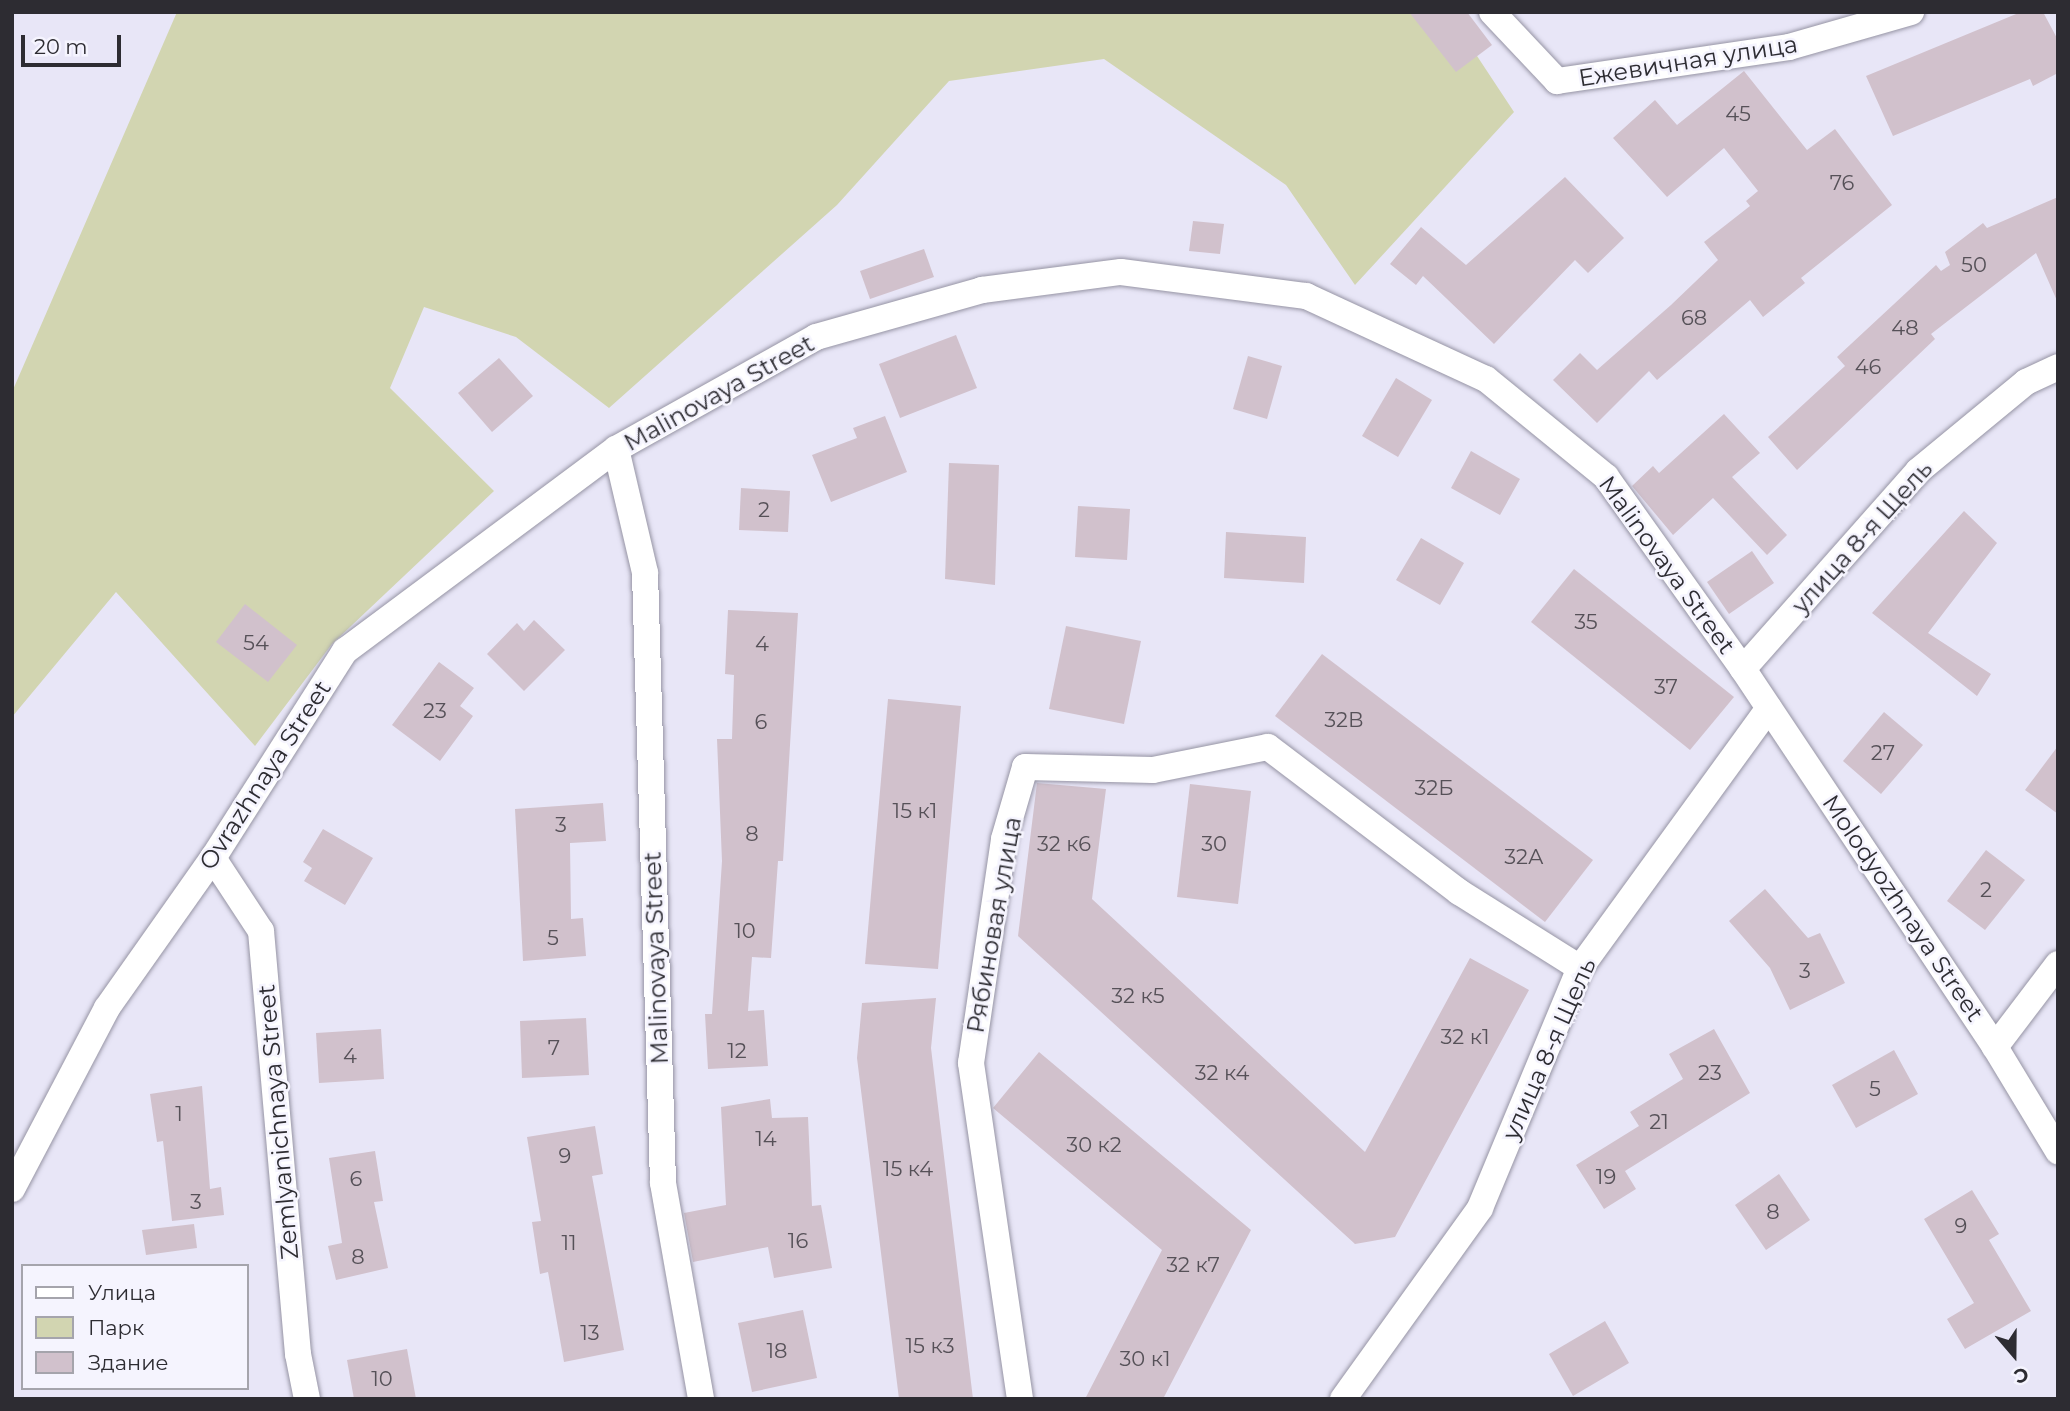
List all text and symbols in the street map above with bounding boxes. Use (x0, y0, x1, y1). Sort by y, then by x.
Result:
scale bar (24, 21, 124, 65)
street label: Ежевичная улица (1577, 29, 1799, 93)
text: 20 m (34, 34, 88, 59)
house number: 45 (1725, 101, 1751, 127)
house number: 76 (1830, 170, 1854, 196)
house number: 50 (1961, 252, 1987, 278)
house number: 68 (1681, 305, 1707, 331)
house number: 48 (1891, 315, 1919, 341)
street label: Malinovaya Street (619, 329, 819, 457)
house number: 46 (1855, 354, 1881, 380)
street label: улица 8-я Щель (1786, 455, 1938, 619)
street label: Malinovaya Street (1593, 471, 1741, 659)
house number: 2 (758, 497, 770, 523)
house number: 35 (1574, 609, 1598, 635)
house number: 54 (243, 630, 269, 656)
house number: 4 (755, 631, 769, 657)
house number: 37 (1654, 674, 1678, 700)
street label: Ovrazhnaya Street (193, 675, 337, 875)
house number: 23 (423, 698, 447, 724)
house number: 32В (1324, 707, 1364, 733)
house number: 6 (755, 709, 767, 735)
house number: 27 (1871, 740, 1895, 766)
house number: 32Б (1415, 775, 1453, 801)
street label: Molodyozhnaya Street (1816, 789, 1990, 1027)
house number: 15 к1 (893, 798, 937, 824)
house number: 3 (555, 812, 567, 838)
street label: Рябиновая улица (961, 815, 1027, 1035)
house number: 8 (745, 821, 759, 847)
house number: 32 к6 (1037, 831, 1091, 857)
house number: 30 (1201, 831, 1227, 857)
house number: 32А (1504, 844, 1544, 870)
street label: Malinovaya Street (638, 851, 674, 1065)
house number: 2 (1980, 877, 1992, 903)
house number: 10 (734, 918, 756, 944)
house number: 5 (547, 925, 559, 951)
street label: улица 8-я Щель (1496, 954, 1602, 1144)
house number: 3 (1799, 958, 1811, 984)
street label: Zemlyanichnaya Street (252, 983, 304, 1261)
house number: 32 к5 (1111, 983, 1165, 1009)
house number: 32 к1 (1440, 1024, 1490, 1050)
house number: 7 (548, 1035, 560, 1061)
house number: 12 (727, 1038, 747, 1064)
house number: 4 (343, 1043, 357, 1069)
house number: 32 к4 (1195, 1060, 1249, 1086)
house number: 23 (1698, 1060, 1722, 1086)
house number: 5 (1869, 1076, 1881, 1102)
house number: 1 (175, 1101, 183, 1127)
house number: 21 (1649, 1109, 1669, 1135)
house number: 14 (755, 1126, 777, 1152)
house number: 30 к2 (1066, 1132, 1122, 1158)
house number: 9 (559, 1143, 571, 1169)
house number: 15 к4 (883, 1156, 933, 1182)
house number: 19 (1596, 1164, 1616, 1190)
house number: 6 (350, 1166, 362, 1192)
house number: 3 (190, 1189, 202, 1215)
house number: 8 (1766, 1199, 1780, 1225)
house number: 9 (1955, 1213, 1967, 1239)
house number: 16 (788, 1228, 808, 1254)
house number: 11 (561, 1230, 577, 1256)
house number: 8 (351, 1244, 365, 1270)
house number: 32 к7 (1166, 1252, 1220, 1278)
legend (21, 1264, 248, 1390)
text: Улица (88, 1280, 156, 1305)
text: Парк (88, 1315, 144, 1340)
house number: 13 (580, 1320, 600, 1346)
north arrow (1979, 1320, 2049, 1390)
house number: 15 к3 (905, 1333, 955, 1359)
house number: 18 (767, 1338, 787, 1364)
house number: 30 к1 (1119, 1346, 1171, 1372)
text: Здание (88, 1350, 169, 1375)
text: С (2011, 1362, 2032, 1388)
house number: 10 (371, 1366, 393, 1392)

